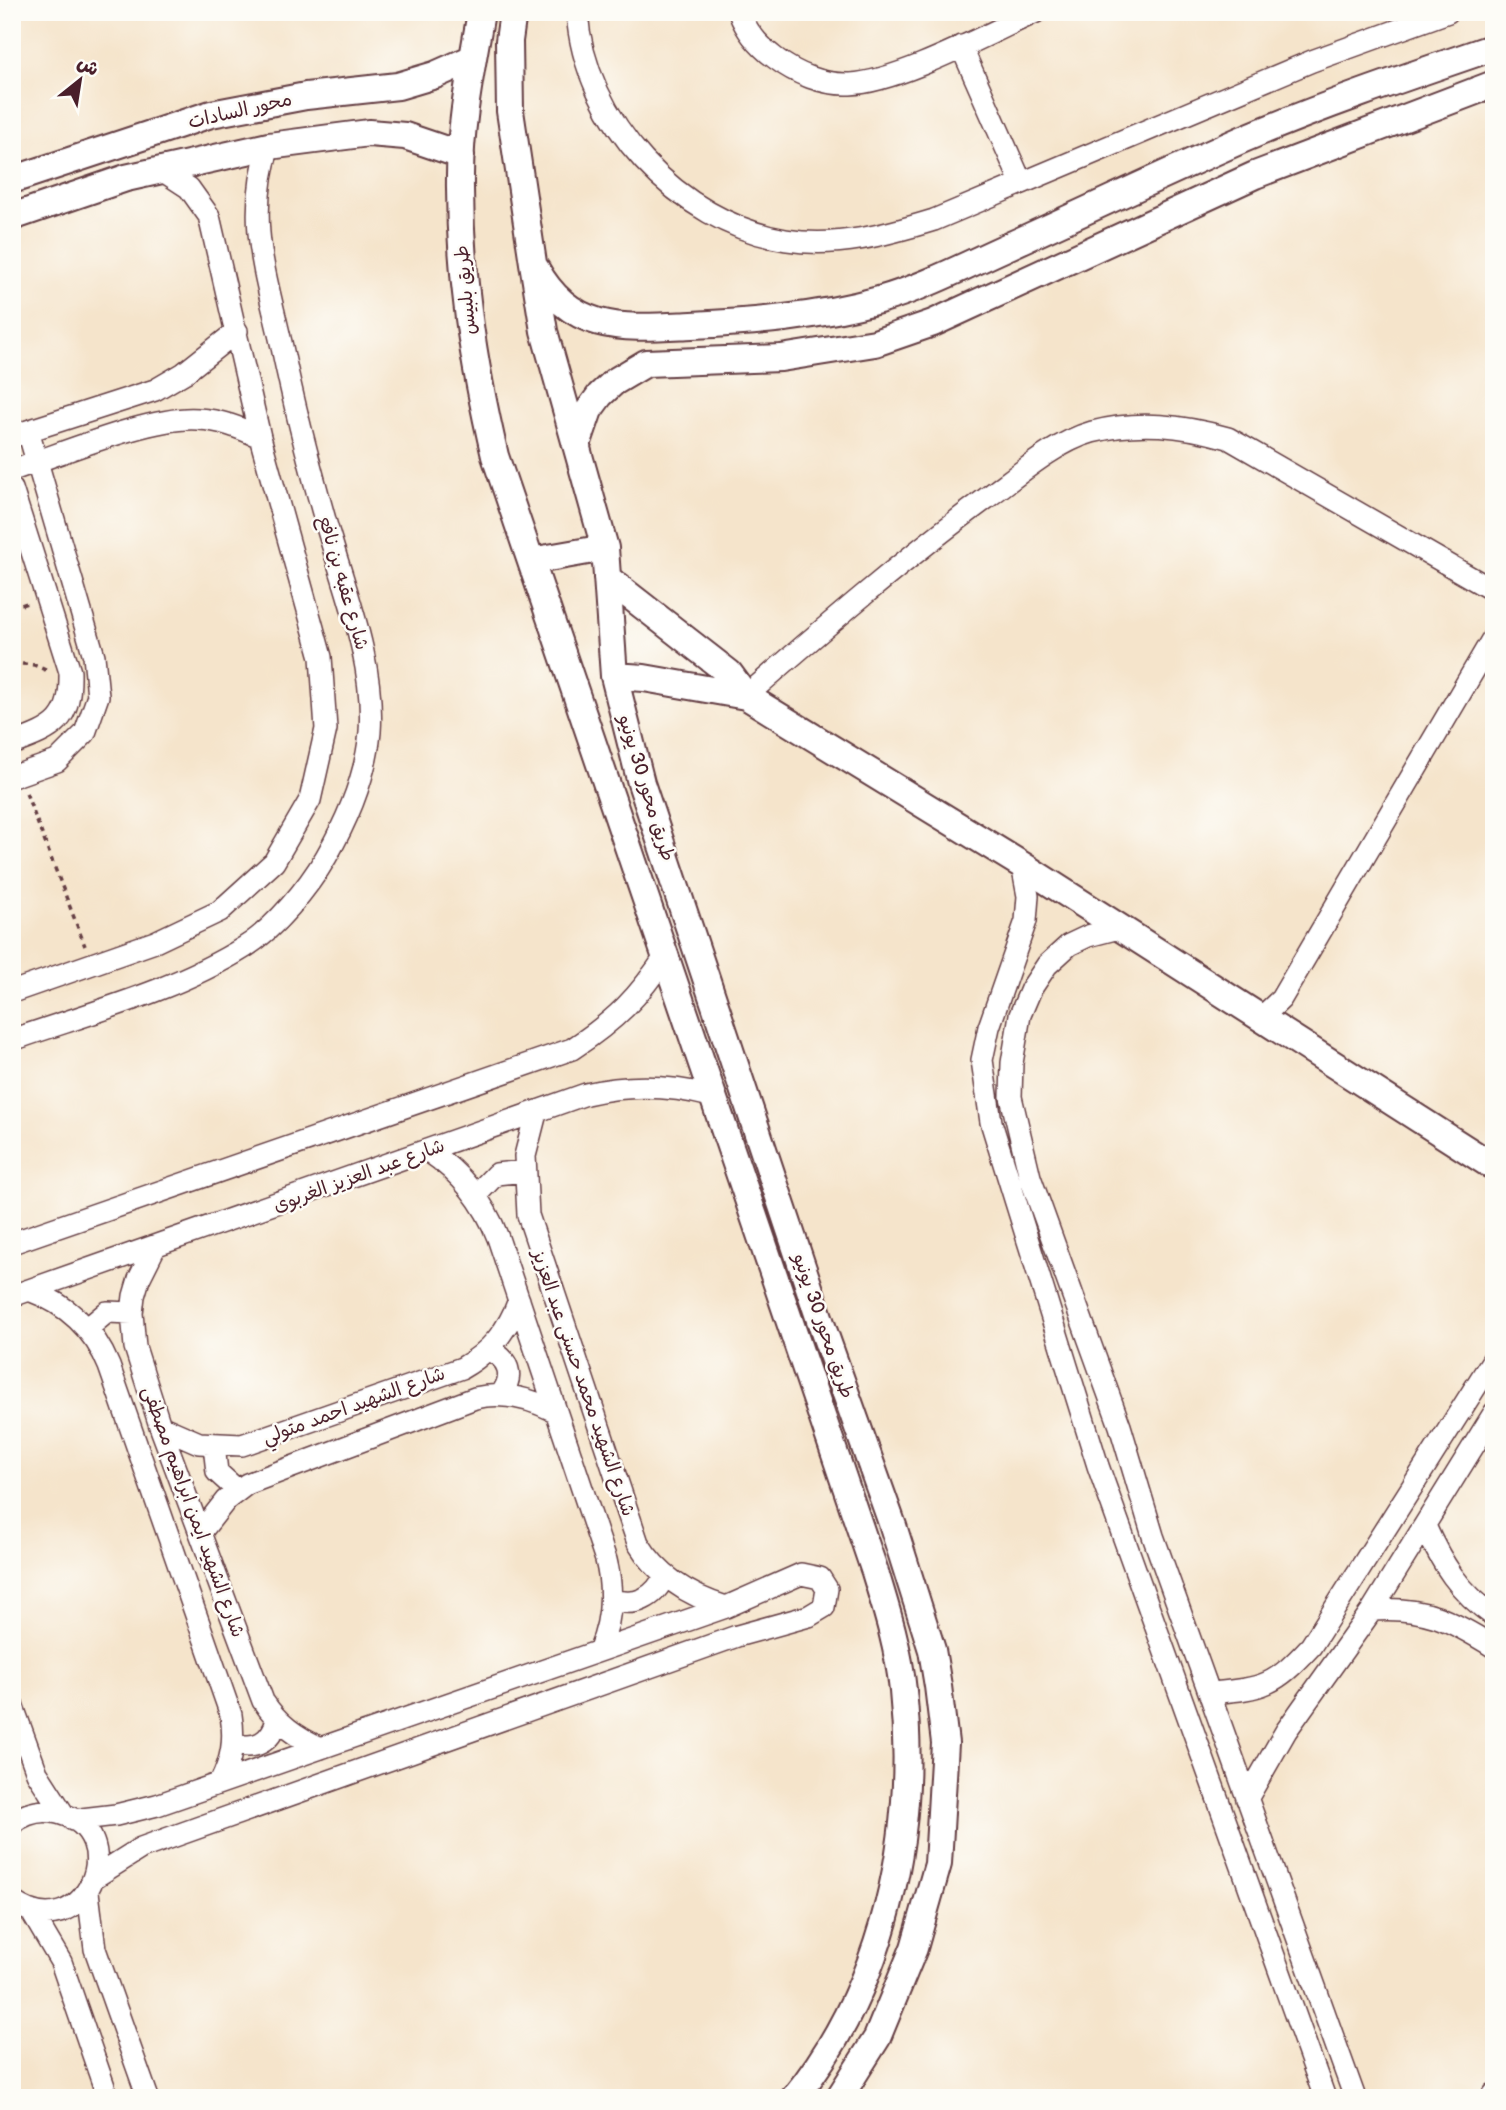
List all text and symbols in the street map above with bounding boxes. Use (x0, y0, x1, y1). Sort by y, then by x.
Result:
north arrow (46, 46, 116, 116)
text: ش (73, 51, 103, 82)
street label: محور السادات (186, 88, 294, 134)
street label: طريق بلبيس (451, 244, 481, 336)
street label: شارع عقبه بن نافع (312, 513, 373, 653)
street label: طريق محور 30 يونيو (613, 711, 679, 864)
street label: شارع عبد العزيز الغربوى (270, 1134, 448, 1219)
street label: شارع الشهيد محمد حسنى عبد العزيز (525, 1245, 640, 1520)
street label: طريق محور 30 يونيو (787, 1250, 859, 1402)
street label: شارع الشهيد احمد متولي (260, 1362, 450, 1454)
street label: شارع الشهيد ايمن ابراهيم مصطفى (135, 1383, 249, 1641)

